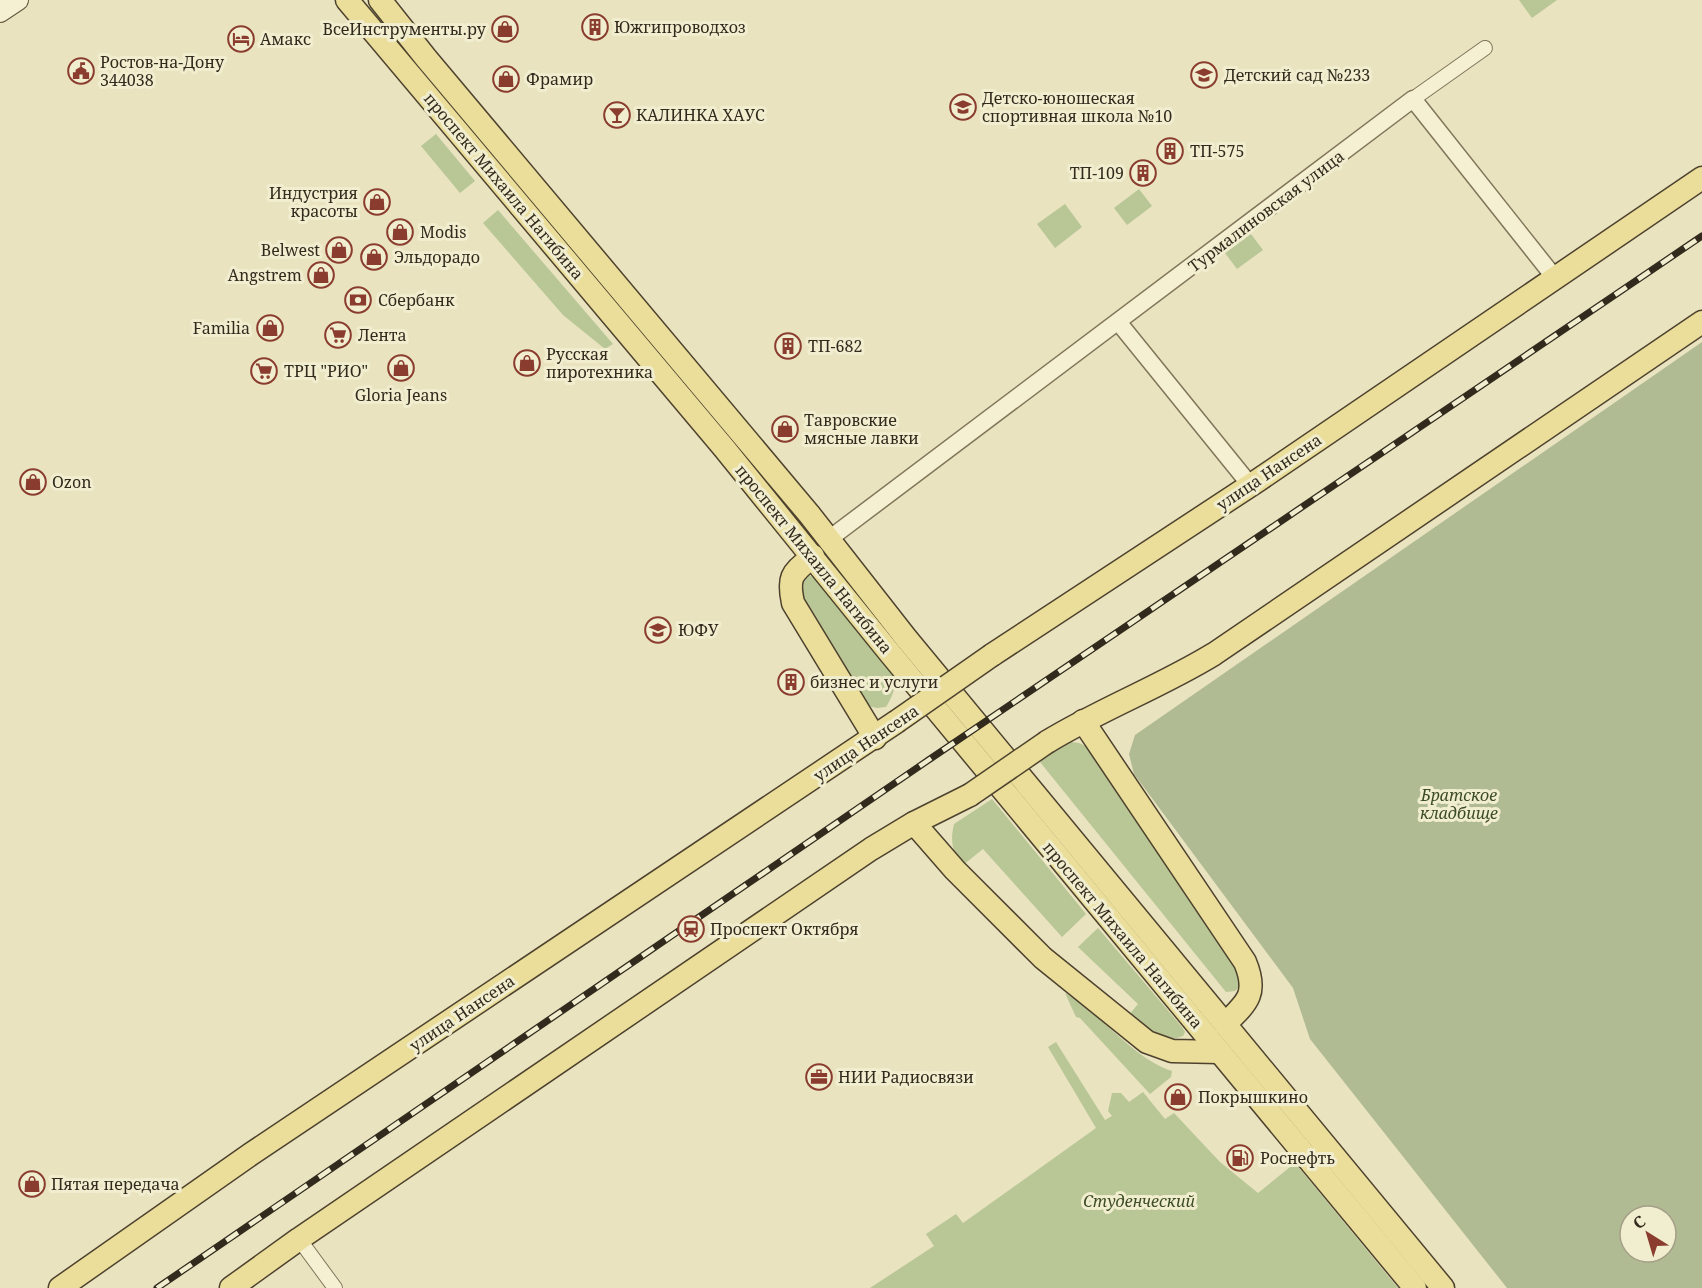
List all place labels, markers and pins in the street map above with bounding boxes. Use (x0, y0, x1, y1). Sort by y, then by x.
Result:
building icon: Южгипроводхоз (580, 12, 610, 42)
shop icon: ВсеИнструменты.ру (490, 14, 520, 44)
place label: Южгипроводхоз (614, 16, 746, 38)
place label: ВсеИнструменты.ру (322, 18, 487, 40)
hotel icon: Амакс (226, 24, 256, 54)
place label: Амакс (260, 28, 311, 50)
place label: Ростов-на-Дону 344038 (100, 51, 225, 91)
public building icon: Ростов-на-Дону 344038 (66, 56, 96, 86)
school or university icon: Детский сад №233 (1189, 60, 1219, 90)
shop icon: Фрамир (491, 64, 521, 94)
place label: Детский сад №233 (1224, 64, 1370, 86)
place label: Фрамир (526, 68, 593, 90)
place label: Детско-юношеская спортивная школа №10 (982, 87, 1172, 127)
school or university icon: Детско-юношеская спортивная школа №10 (948, 92, 978, 122)
bar icon: КАЛИНКА ХАУС (602, 100, 632, 130)
place label: КАЛИНКА ХАУС (636, 104, 765, 126)
building icon: ТП-575 (1155, 136, 1185, 166)
place label: ТП-575 (1190, 140, 1244, 162)
building icon: ТП-109 (1128, 158, 1158, 188)
place label: ТП-109 (1070, 162, 1124, 184)
place label: Индустрия красоты (269, 182, 358, 222)
shop icon: Индустрия красоты (362, 187, 392, 217)
shop icon: Modis (385, 217, 415, 247)
place label: Modis (420, 221, 466, 243)
shop icon: Belwest (324, 235, 354, 265)
place label: Belwest (261, 239, 320, 261)
shop icon: Эльдорадо (359, 242, 389, 272)
place label: Эльдорадо (394, 246, 480, 268)
shop icon: Angstrem (306, 260, 336, 290)
place label: Angstrem (228, 264, 302, 286)
bank icon: Сбербанк (343, 285, 373, 315)
place label: Сбербанк (378, 289, 455, 311)
shop icon: Familia (255, 313, 285, 343)
place label: Familia (193, 317, 250, 339)
supermarket icon: Лента (323, 320, 353, 350)
place label: Лента (358, 324, 407, 346)
building icon: ТП-682 (773, 331, 803, 361)
place label: ТП-682 (808, 335, 862, 357)
place label: Русская пиротехника (546, 343, 653, 383)
shop icon: Русская пиротехника (512, 348, 542, 378)
shop icon: Gloria Jeans (386, 353, 416, 383)
supermarket icon: ТРЦ "РИО" (249, 356, 279, 386)
place label: ТРЦ "РИО" (284, 360, 368, 382)
place label: Gloria Jeans (355, 384, 447, 406)
place label: Тавровские мясные лавки (804, 409, 919, 449)
shop icon: Тавровские мясные лавки (770, 414, 800, 444)
shop icon: Ozon (18, 467, 48, 497)
place label: Ozon (52, 471, 92, 493)
school or university icon: ЮФУ (643, 615, 673, 645)
place label: ЮФУ (678, 619, 719, 641)
building icon: бизнес и услуги (776, 667, 806, 697)
place label: бизнес и услуги (810, 671, 939, 693)
station icon: Проспект Октября (676, 914, 706, 944)
place label: Проспект Октября (710, 918, 859, 940)
office icon: НИИ Радиосвязи (804, 1062, 834, 1092)
place label: НИИ Радиосвязи (838, 1066, 974, 1088)
shop icon: Покрышкино (1163, 1082, 1193, 1112)
place label: Покрышкино (1198, 1086, 1308, 1108)
fuel station icon: Роснефть (1225, 1143, 1255, 1173)
place label: Роснефть (1260, 1147, 1335, 1169)
shop icon: Пятая передача (17, 1169, 47, 1199)
place label: Пятая передача (51, 1173, 180, 1195)

